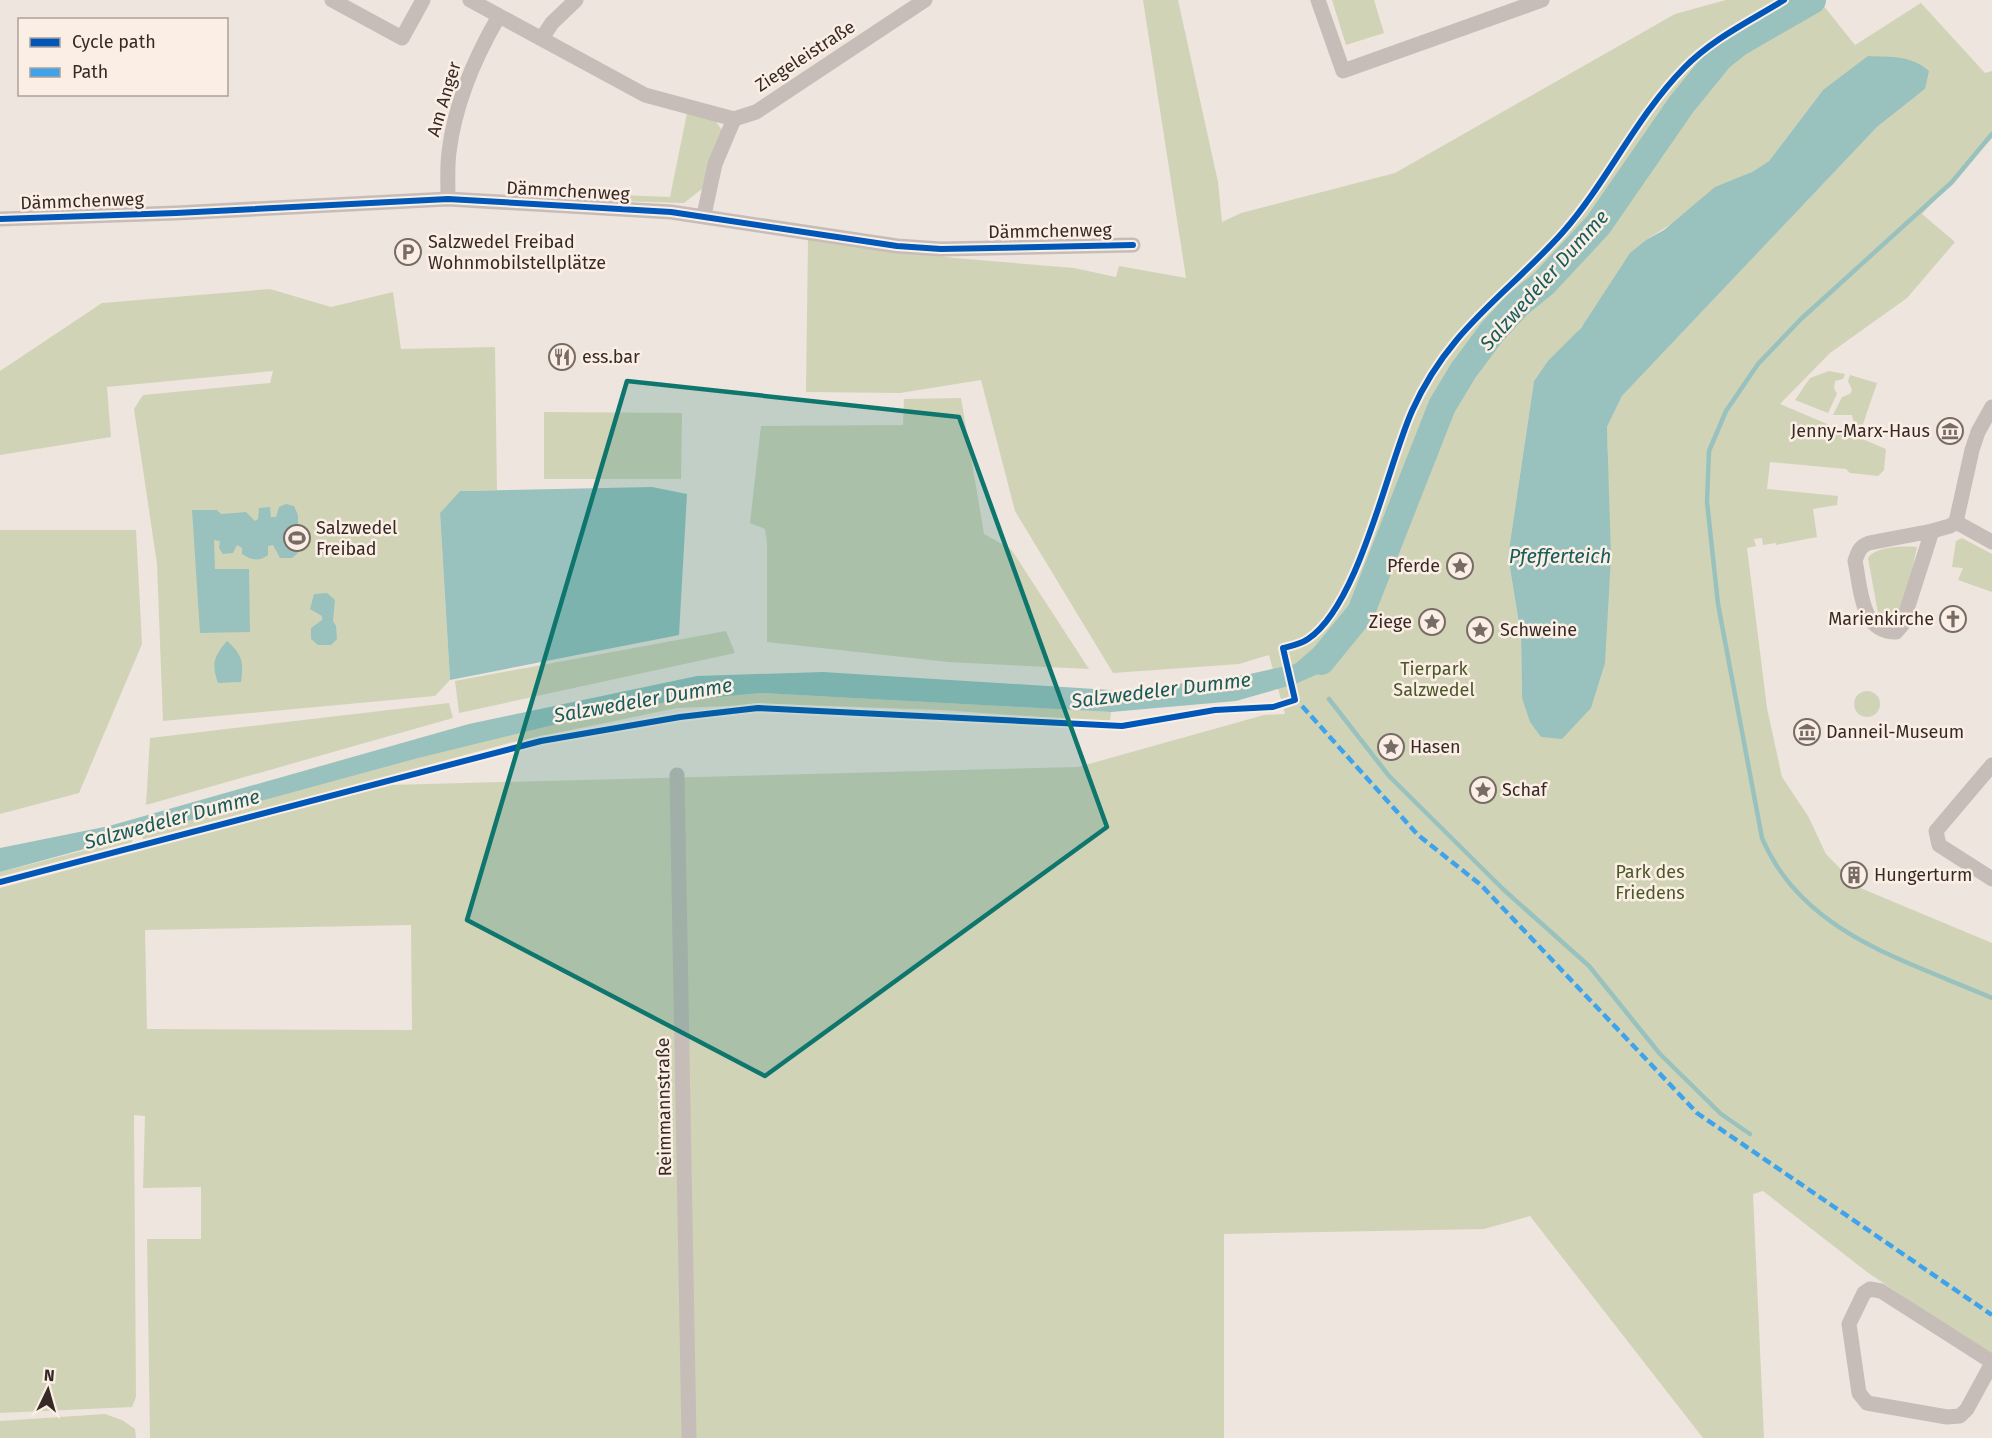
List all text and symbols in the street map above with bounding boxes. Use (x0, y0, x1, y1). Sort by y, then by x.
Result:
street label: Ziegeleistraße (751, 16, 859, 96)
legend (18, 18, 228, 96)
text: Cycle path (72, 31, 156, 53)
street label: Am Anger (422, 59, 466, 139)
text: Path (72, 61, 108, 83)
street label: Dämmchenweg (506, 177, 631, 205)
street label: Dämmchenweg (20, 188, 145, 214)
water label: Salzwedeler Dumme (1474, 205, 1613, 356)
street label: Dämmchenweg (988, 219, 1113, 243)
place label: Salzwedel Freibad Wohnmobilstellplätze (428, 231, 606, 274)
parking icon: Salzwedel Freibad Wohnmobilstellplätze (393, 237, 423, 267)
restaurant icon: ess.bar (547, 342, 577, 372)
place label: ess.bar (582, 346, 640, 368)
museum icon: Jenny-Marx-Haus (1935, 416, 1965, 446)
place label: Jenny-Marx-Haus (1791, 420, 1930, 442)
place label: Salzwedel Freibad (316, 517, 397, 560)
sports icon: Salzwedel Freibad (282, 523, 312, 553)
water label: Pfefferteich (1509, 544, 1611, 568)
place icon: Pferde (1445, 551, 1475, 581)
place label: Pferde (1387, 555, 1440, 577)
church icon: Marienkirche (1938, 604, 1968, 634)
place icon: Ziege (1417, 607, 1447, 637)
place label: Marienkirche (1828, 608, 1934, 630)
place label: Ziege (1369, 611, 1412, 633)
place icon: Schweine (1465, 615, 1495, 645)
place label: Schweine (1500, 619, 1577, 641)
park label: Tierpark Salzwedel (1393, 658, 1475, 701)
water label: Salzwedeler Dumme (1069, 667, 1252, 713)
water label: Salzwedeler Dumme (551, 672, 734, 728)
museum icon: Danneil-Museum (1792, 717, 1822, 747)
place label: Danneil-Museum (1826, 721, 1964, 743)
place icon: Hasen (1376, 732, 1406, 762)
place label: Hasen (1410, 736, 1461, 758)
place icon: Schaf (1468, 775, 1498, 805)
place label: Schaf (1502, 779, 1549, 801)
water label: Salzwedeler Dumme (81, 784, 262, 854)
building icon: Hungerturm (1839, 860, 1869, 890)
park label: Park des Friedens (1615, 861, 1685, 904)
place label: Hungerturm (1874, 864, 1972, 886)
street label: Reimmannstraße (652, 1037, 676, 1177)
north arrow (18, 1360, 78, 1420)
text: N (43, 1366, 55, 1385)

